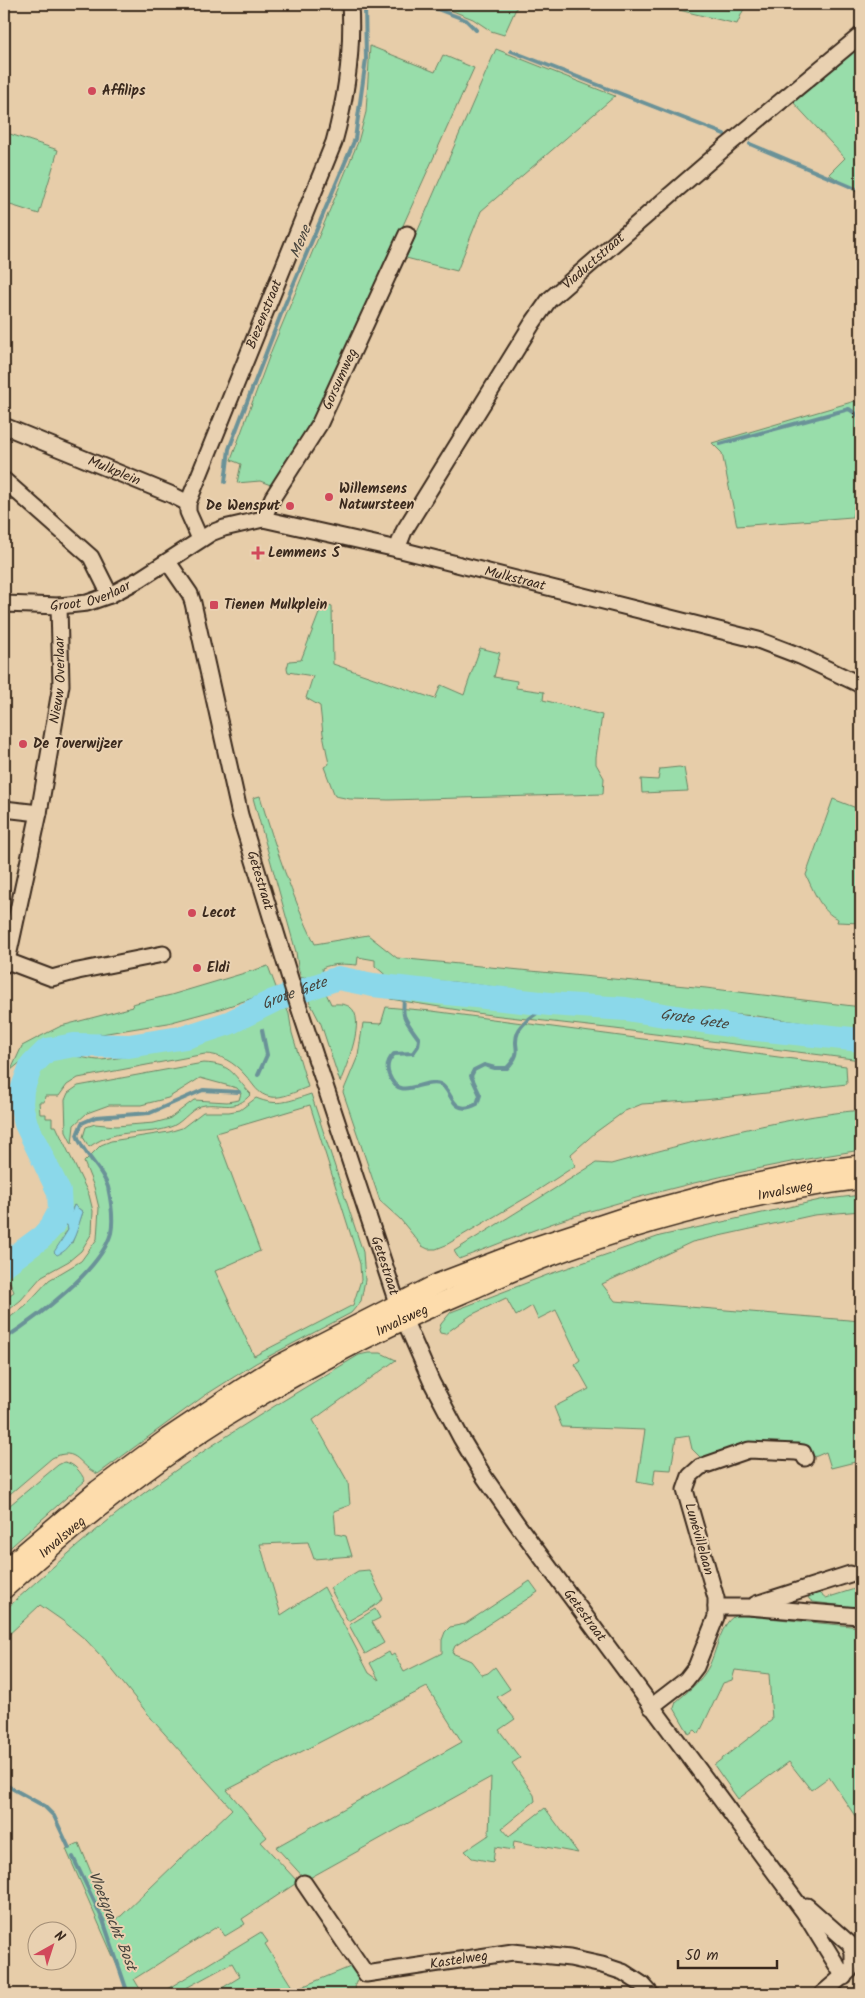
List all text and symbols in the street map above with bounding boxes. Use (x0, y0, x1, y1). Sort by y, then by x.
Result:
place label: Affilips (102, 80, 146, 102)
marker: Affilips (86, 85, 98, 97)
water label: Mene (284, 221, 319, 262)
street label: Viaductstraat (557, 227, 630, 295)
street label: Biezenstraat (240, 276, 288, 352)
street label: Gorsumweg (316, 345, 364, 414)
street label: Mulkplein (84, 450, 144, 492)
place label: Willemsens Natuursteen (339, 478, 414, 516)
marker: Willemsens Natuursteen (323, 491, 335, 503)
place label: De Wensput (206, 495, 281, 517)
marker: De Wensput (284, 500, 296, 512)
place label: Lemmens S (268, 542, 340, 564)
marker: Lemmens S (252, 547, 264, 559)
street label: Mulkstraat (482, 560, 548, 597)
street label: Groot Overlaar (50, 574, 136, 617)
place label: Tienen Mulkplein (224, 594, 328, 616)
marker: Tienen Mulkplein (208, 599, 220, 611)
street label: Nieuw Overlaar (44, 635, 72, 725)
place label: De Toverwijzer (33, 733, 123, 755)
marker: De Toverwijzer (17, 738, 29, 750)
street label: Getestraat (241, 848, 280, 914)
place label: Lecot (202, 902, 237, 924)
marker: Lecot (186, 907, 198, 919)
place label: Eldi (207, 957, 230, 979)
marker: Eldi (191, 962, 203, 974)
water label: Grote Gete (258, 970, 332, 1017)
water label: Grote Gete (659, 1003, 731, 1037)
street label: Invalsweg (756, 1175, 815, 1207)
street label: Getestraat (365, 1233, 405, 1299)
street label: Invalsweg (372, 1299, 432, 1343)
street label: Lunévillelaan (678, 1500, 720, 1578)
street label: Invalsweg (34, 1511, 91, 1564)
street label: Getestraat (558, 1584, 612, 1647)
water label: Vloetgracht Bost (81, 1868, 144, 1976)
north arrow (28, 1920, 78, 1970)
text: N (49, 1925, 70, 1948)
scale bar (678, 1938, 776, 1970)
text: 50 m (685, 1944, 719, 1968)
street label: Kastelweg (428, 1945, 489, 1975)

